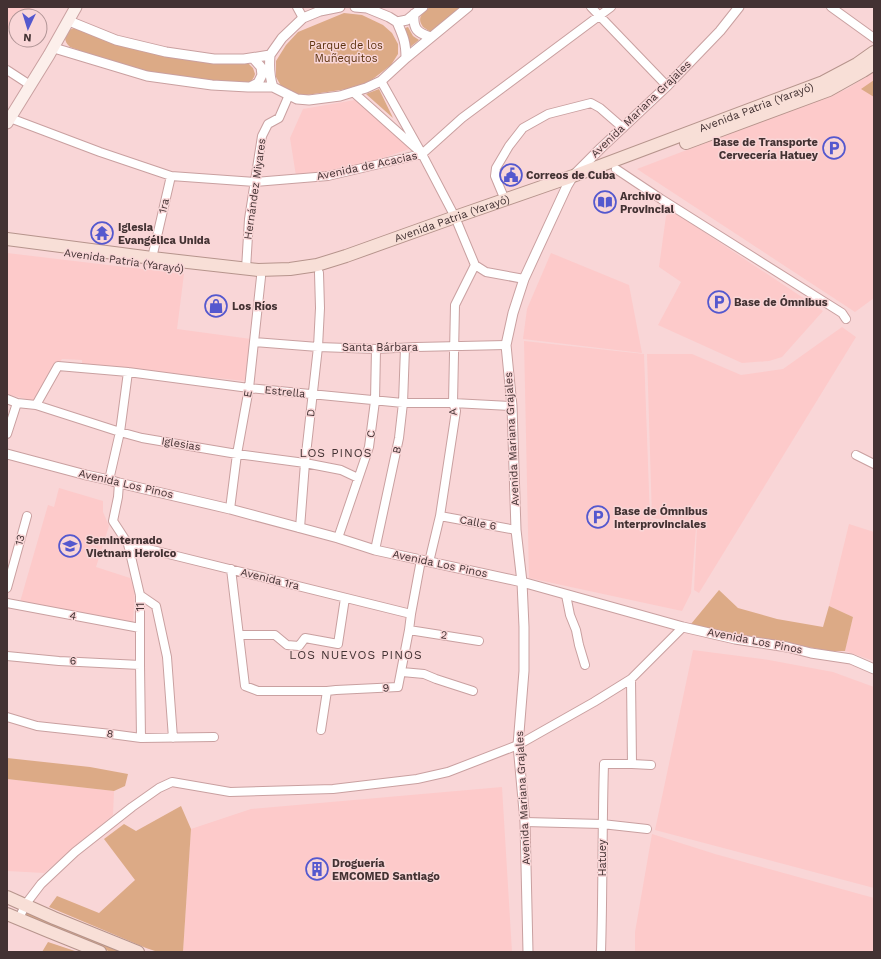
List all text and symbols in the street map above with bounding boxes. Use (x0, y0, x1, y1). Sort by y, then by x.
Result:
north arrow (8, 8, 48, 48)
text: N (23, 31, 32, 44)
park label: Parque de los Muñequitos (309, 39, 383, 65)
street label: Avenida Mariana Grajales (588, 58, 694, 160)
street label: Avenida Patria (Yarayó) (697, 80, 815, 135)
parking icon: Base de Transporte Cervecería Hatuey (821, 135, 847, 161)
place label: Base de Transporte Cervecería Hatuey (713, 136, 819, 162)
street label: Hernández Miyares (241, 137, 269, 240)
street label: Avenida de Acacias (316, 149, 419, 183)
public building icon: Correos de Cuba (498, 162, 524, 188)
place label: Correos de Cuba (526, 169, 616, 182)
library icon: Archivo Provincial (592, 189, 618, 215)
place label: Archivo Provincial (620, 190, 674, 216)
street label: Avenida Patria (Yarayó) (393, 192, 511, 245)
street label: 1ra (156, 197, 172, 215)
temple icon: Iglesia Evangélica Unida (89, 220, 115, 246)
place label: Iglesia Evangélica Unida (118, 221, 211, 247)
street label: Avenida Patria (Yarayó) (63, 246, 185, 276)
parking icon: Base de Ómnibus (706, 289, 732, 315)
shop icon: Los Ríos (203, 293, 229, 319)
place label: Base de Ómnibus (734, 295, 828, 309)
place label: Los Ríos (232, 300, 278, 313)
street label: Santa Bárbara (342, 341, 418, 354)
street label: Avenida Mariana Grajales (502, 371, 522, 506)
street label: Estrella (264, 383, 306, 401)
street label: E (241, 389, 255, 399)
street label: D (304, 408, 318, 418)
street label: A (446, 408, 460, 416)
street label: C (364, 429, 378, 439)
street label: Iglesias (160, 434, 202, 454)
street label: B (390, 445, 404, 455)
district label: LOS PINOS (299, 446, 373, 460)
street label: Avenida Los Pinos (77, 467, 175, 501)
parking icon: Base de Ómnibus Interprovinciales (585, 504, 611, 530)
place label: Base de Ómnibus Interprovinciales (614, 504, 708, 531)
street label: Calle 6 (458, 513, 498, 533)
street label: 13 (12, 533, 28, 547)
school or university icon: Seminternado Vietnam Heroico (57, 533, 83, 559)
place label: Seminternado Vietnam Heroico (86, 534, 177, 560)
street label: Avenida Los Pinos (391, 548, 489, 580)
street label: Avenida 1ra (239, 565, 301, 593)
street label: 11 (134, 603, 147, 611)
street label: 4 (68, 609, 78, 623)
street label: Avenida Los Pinos (706, 625, 804, 657)
street label: 2 (440, 628, 448, 642)
district label: LOS NUEVOS PINOS (289, 648, 423, 662)
street label: 6 (69, 654, 77, 668)
street label: 9 (382, 681, 390, 695)
street label: 8 (106, 727, 114, 741)
street label: Avenida Mariana Grajales (513, 730, 533, 865)
street label: Hatuey (596, 839, 609, 877)
building icon: Droguería EMCOMED Santiago (304, 856, 330, 882)
place label: Droguería EMCOMED Santiago (332, 857, 440, 883)

